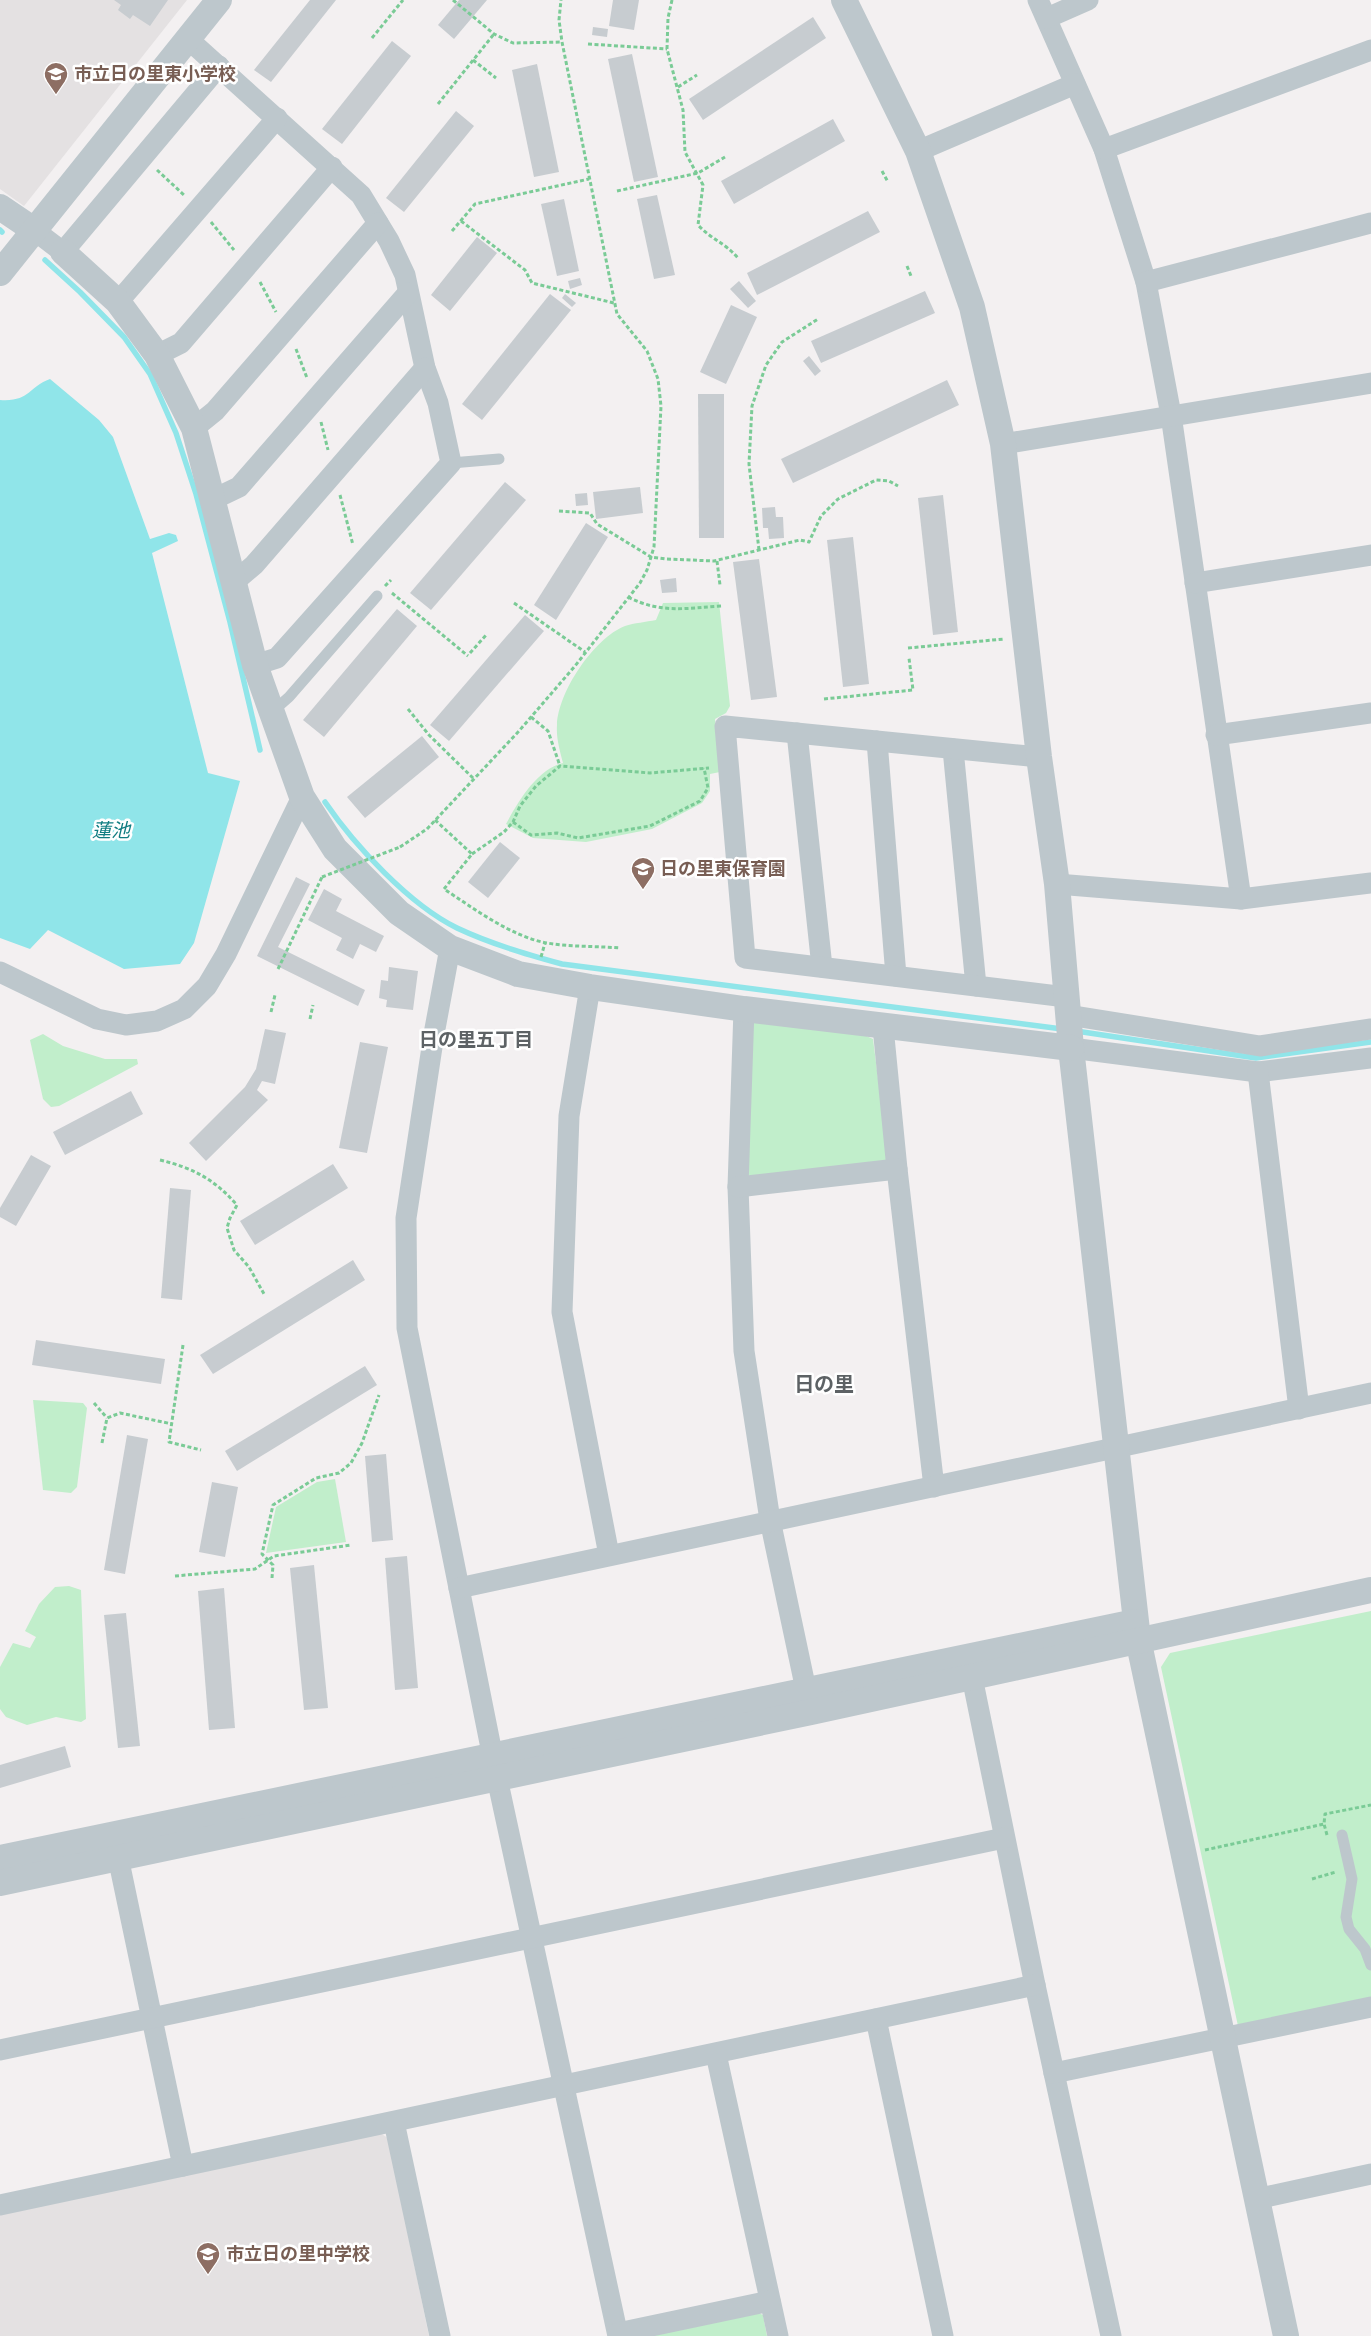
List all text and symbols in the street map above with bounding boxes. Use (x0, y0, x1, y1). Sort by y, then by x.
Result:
school or university icon: 市立日の里東小学校 (43, 61, 69, 95)
place label: 市立日の里東小学校 (74, 63, 236, 85)
water label: 蓮池 (92, 819, 132, 842)
school or university icon: 日の里東保育園 (630, 856, 656, 890)
place label: 日の里東保育園 (660, 858, 786, 880)
district label: 日の里五丁目 (419, 1028, 533, 1051)
district label: 日の里 (794, 1372, 854, 1396)
school or university icon: 市立日の里中学校 (195, 2241, 221, 2275)
place label: 市立日の里中学校 (226, 2243, 370, 2265)

